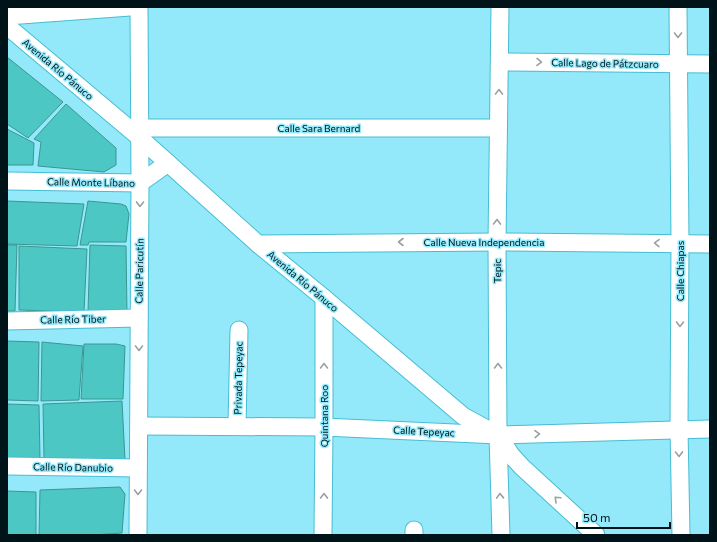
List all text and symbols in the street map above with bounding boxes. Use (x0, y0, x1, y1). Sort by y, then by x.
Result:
one-way arrow (674, 32, 682, 38)
street label: Avenida Río Pánuco (20, 36, 96, 102)
street label: Calle Lago de Pátzcuaro (551, 56, 659, 70)
one-way arrow (536, 58, 542, 67)
one-way arrow (495, 89, 503, 95)
street label: Calle Sara Bernard (278, 122, 361, 134)
street label: Calle Monte Líbano (47, 175, 135, 189)
one-way arrow (136, 201, 144, 207)
one-way arrow (493, 219, 501, 225)
street label: Calle Nueva Independencia (424, 236, 544, 248)
street label: Calle Paricutín (132, 238, 146, 304)
one-way arrow (398, 238, 404, 246)
one-way arrow (654, 239, 660, 247)
street label: Calle Chiapas (674, 240, 686, 301)
street label: Avenida Río Pánuco (265, 248, 341, 314)
street label: Tepic (491, 259, 503, 283)
street label: Calle Río Tiber (40, 312, 106, 326)
one-way arrow (676, 321, 684, 327)
street label: Privada Tepeyac (231, 341, 245, 415)
one-way arrow (135, 345, 143, 351)
one-way arrow (320, 363, 328, 369)
one-way arrow (494, 363, 502, 369)
street label: Quintana Roo (318, 385, 330, 447)
street label: Calle Tepeyac (393, 423, 455, 439)
one-way arrow (534, 429, 540, 438)
one-way arrow (675, 451, 683, 457)
street label: Calle Río Danubio (33, 460, 113, 474)
one-way arrow (134, 489, 142, 495)
one-way arrow (319, 493, 328, 499)
one-way arrow (496, 493, 504, 499)
one-way arrow (554, 496, 562, 504)
scale bar (577, 504, 670, 530)
text: 50 m (583, 510, 611, 524)

